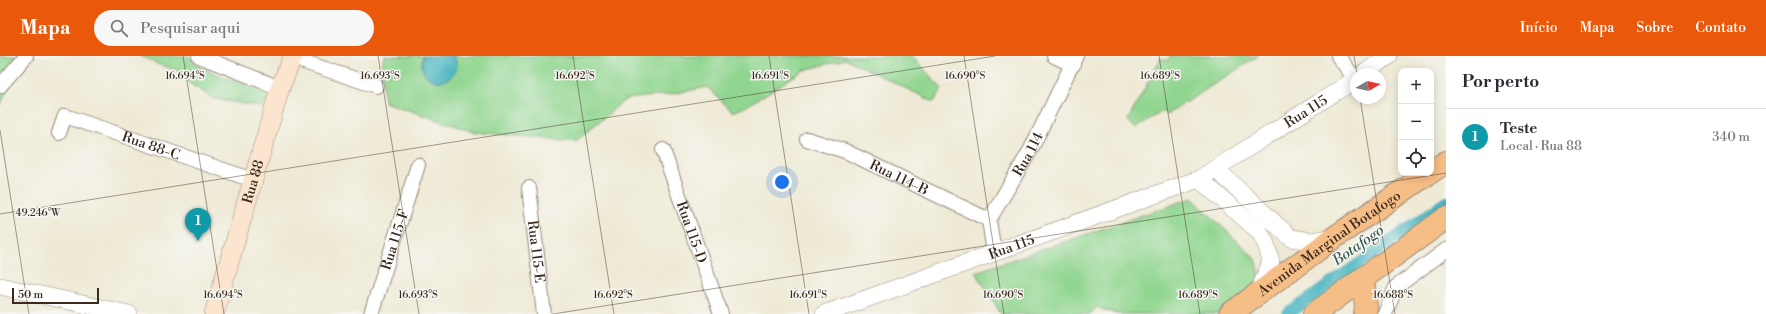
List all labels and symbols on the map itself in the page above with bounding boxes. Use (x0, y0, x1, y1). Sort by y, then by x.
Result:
north arrow (1350, 68, 1386, 104)
text: 16.694°S (165, 70, 205, 82)
text: 16.693°S (360, 70, 400, 82)
text: 16.692°S (555, 70, 595, 82)
text: 16.691°S (751, 70, 789, 82)
text: 16.690°S (945, 70, 985, 82)
text: 16.689°S (1140, 70, 1180, 82)
street label: Rua 115 (1281, 91, 1331, 132)
street label: Rua 88-C (119, 128, 182, 164)
street label: Rua 114 (1009, 129, 1048, 180)
street label: Rua 114-B (866, 156, 931, 200)
street label: Rua 88 (239, 158, 269, 206)
your location (772, 172, 792, 192)
street label: Avenida Marginal Botafogo (1254, 187, 1404, 299)
street label: Rua 115-D (672, 199, 710, 266)
text: 49.246°W (16, 207, 61, 219)
street label: Rua 115-F (377, 207, 413, 272)
pin: 1 (185, 208, 211, 241)
street label: Rua 115-E (523, 219, 548, 284)
water label: Botafogo (1329, 221, 1387, 269)
street label: Rua 115 (986, 231, 1037, 264)
scale bar (12, 286, 99, 305)
text: 16.694°S (203, 289, 243, 301)
text: 16.693°S (398, 289, 438, 301)
text: 16.692°S (593, 289, 633, 301)
text: 16.691°S (789, 289, 827, 301)
text: 16.690°S (983, 289, 1023, 301)
text: 16.689°S (1178, 289, 1218, 301)
text: 16.688°S (1373, 289, 1413, 301)

